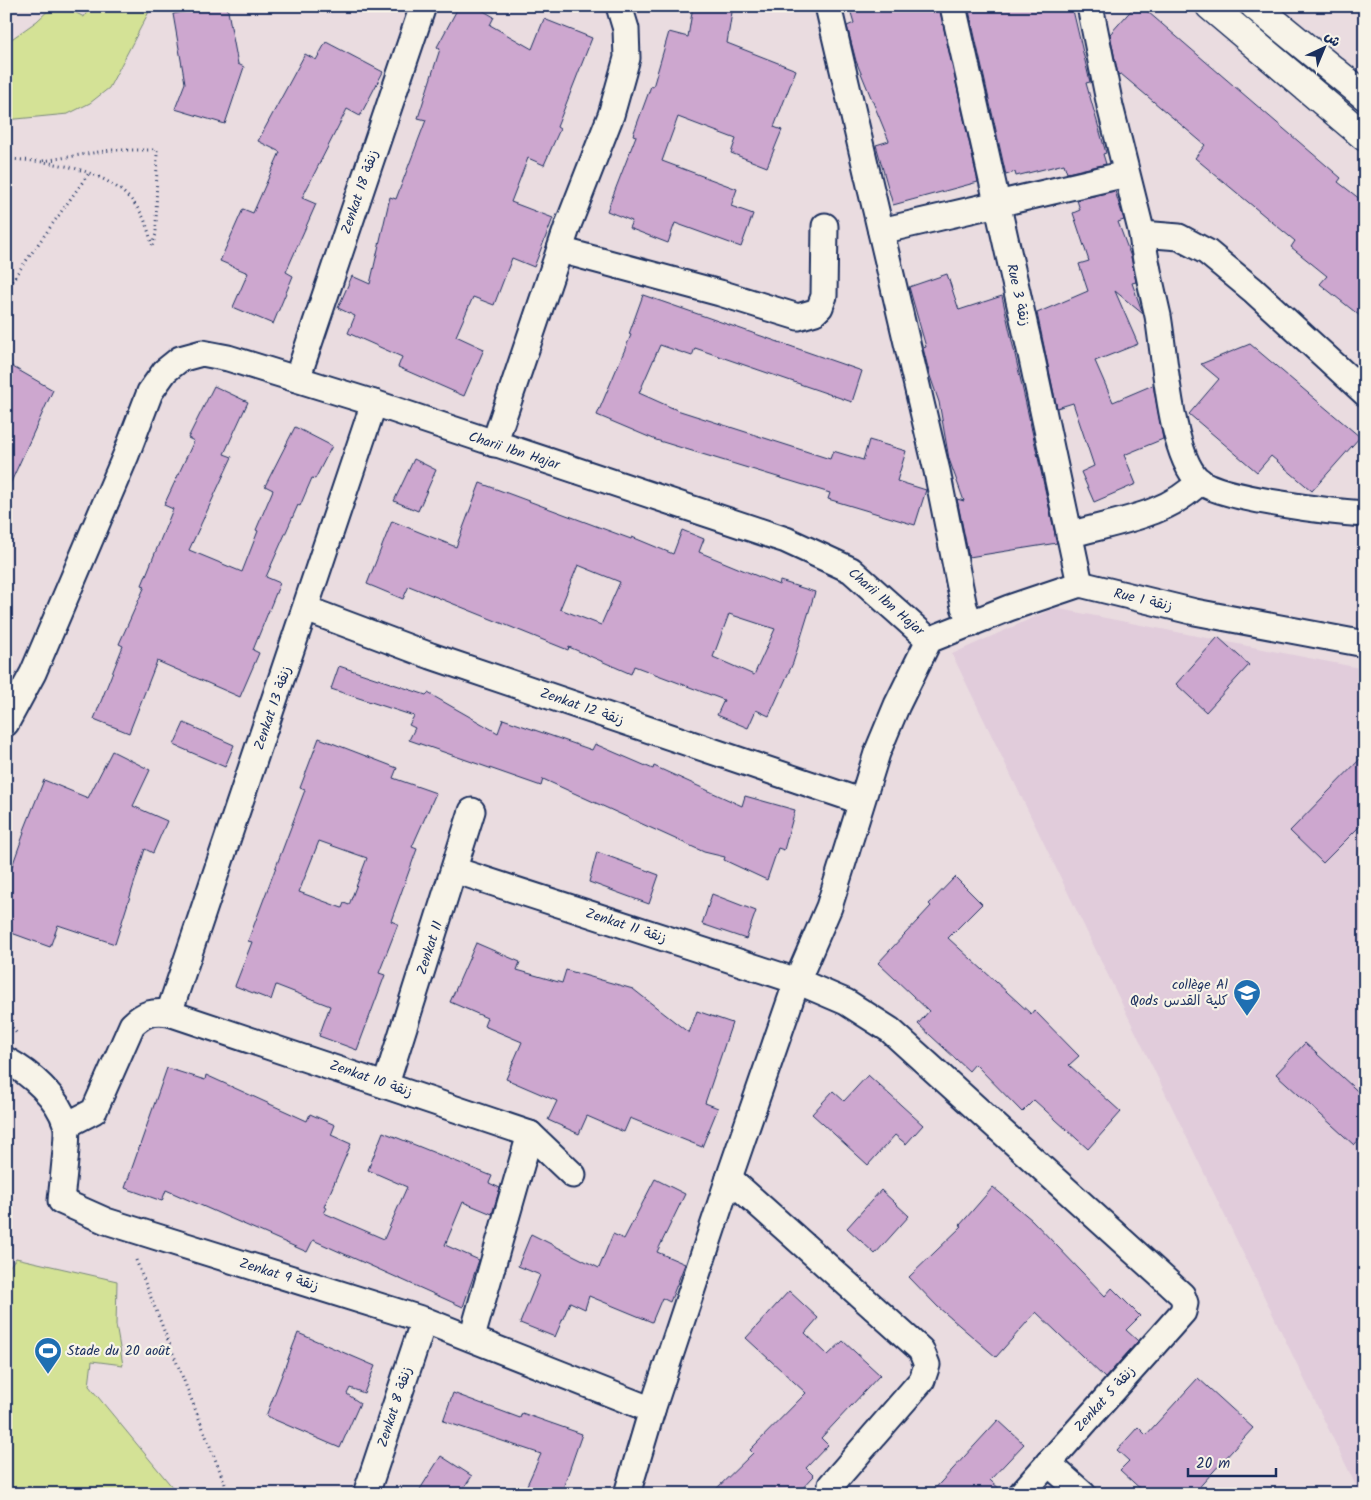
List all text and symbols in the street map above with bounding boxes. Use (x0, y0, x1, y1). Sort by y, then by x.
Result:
north arrow (1298, 22, 1348, 72)
text: ش (1319, 26, 1346, 53)
street label: Zenkat 18 زنقة (335, 147, 385, 237)
street label: Rue 3 زنقة (1000, 262, 1036, 328)
street label: Charii Ibn Hajar (465, 426, 564, 477)
street label: Charii Ibn Hajar (843, 563, 930, 642)
street label: Rue 1 زنقة (1111, 583, 1175, 617)
street label: Zenkat 13 زنقة (248, 663, 298, 753)
street label: Zenkat 12 زنقة (537, 682, 627, 732)
street label: Zenkat 11 زنقة (583, 903, 669, 949)
street label: Zenkat 11 (411, 918, 449, 978)
place label: collège Al Qods كلية القدس (1130, 974, 1229, 1012)
school or university icon: collège Al Qods كلية القدس (1232, 978, 1262, 1017)
street label: Zenkat 10 زنقة (326, 1055, 416, 1103)
street label: Zenkat 9 زنقة (237, 1252, 321, 1298)
sports icon: Stade du 20 août (33, 1336, 63, 1375)
place label: Stade du 20 août (67, 1340, 171, 1362)
street label: Zenkat 5 زنقة (1069, 1361, 1141, 1437)
street label: Zenkat 8 زنقة (372, 1364, 418, 1450)
scale bar (1188, 1445, 1276, 1477)
text: 20 m (1196, 1452, 1230, 1476)

